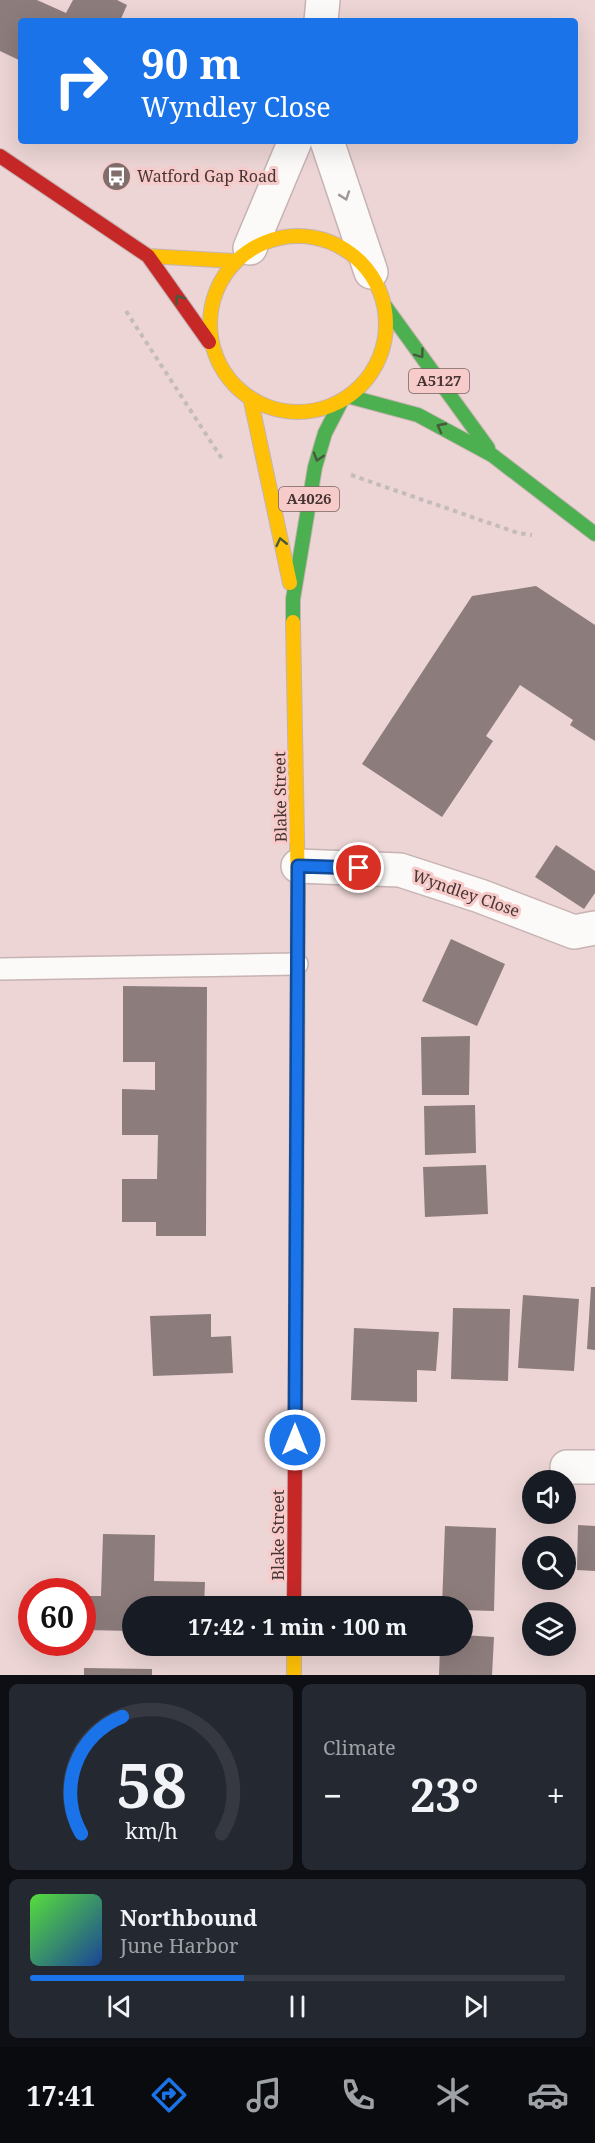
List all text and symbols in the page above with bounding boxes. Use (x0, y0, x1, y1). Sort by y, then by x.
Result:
text: 90 m (141, 34, 241, 91)
icon: right (42, 42, 120, 120)
text: Wyndley Close (141, 88, 331, 125)
bus stop icon: Watford Gap Road (100, 160, 132, 192)
place label: Watford Gap Road (137, 165, 277, 187)
one-way arrow (338, 190, 351, 201)
one-way arrow (175, 294, 186, 305)
one-way arrow (412, 347, 423, 358)
road number: A5127 (409, 369, 469, 393)
one-way arrow (437, 423, 447, 434)
one-way arrow (313, 451, 325, 462)
road number: A4026 (279, 487, 339, 511)
one-way arrow (275, 537, 288, 547)
street label: Blake Street (268, 751, 292, 843)
pin (333, 842, 384, 893)
icon: arrive (342, 851, 375, 884)
street label: Wyndley Close (409, 864, 523, 922)
position arrow (263, 1408, 327, 1472)
map controls (522, 1470, 576, 1656)
button: sound (522, 1470, 576, 1524)
street label: Blake Street (267, 1489, 289, 1580)
button: search (522, 1536, 576, 1590)
speed limit sign: 60 (18, 1578, 96, 1656)
button: layers (522, 1602, 576, 1656)
text: 17:42 · 1 min · 100 m (188, 1611, 407, 1641)
text: Climate (323, 1734, 396, 1761)
text: 58 (116, 1741, 186, 1826)
text: 23° (410, 1764, 479, 1825)
text: − (323, 1773, 342, 1818)
text: + (547, 1773, 565, 1818)
text: km/h (125, 1816, 178, 1845)
text: Northbound (120, 1902, 257, 1932)
text: June Harbor (120, 1932, 238, 1959)
icon: previous (103, 1990, 136, 2023)
icon: pause (281, 1990, 314, 2023)
icon: next (459, 1990, 492, 2023)
icon: directions (148, 2074, 190, 2116)
icon: music (243, 2074, 285, 2116)
icon: phone (337, 2074, 379, 2116)
icon: climate (432, 2074, 474, 2116)
icon: car (527, 2074, 569, 2116)
text: 17:41 (26, 2077, 96, 2114)

